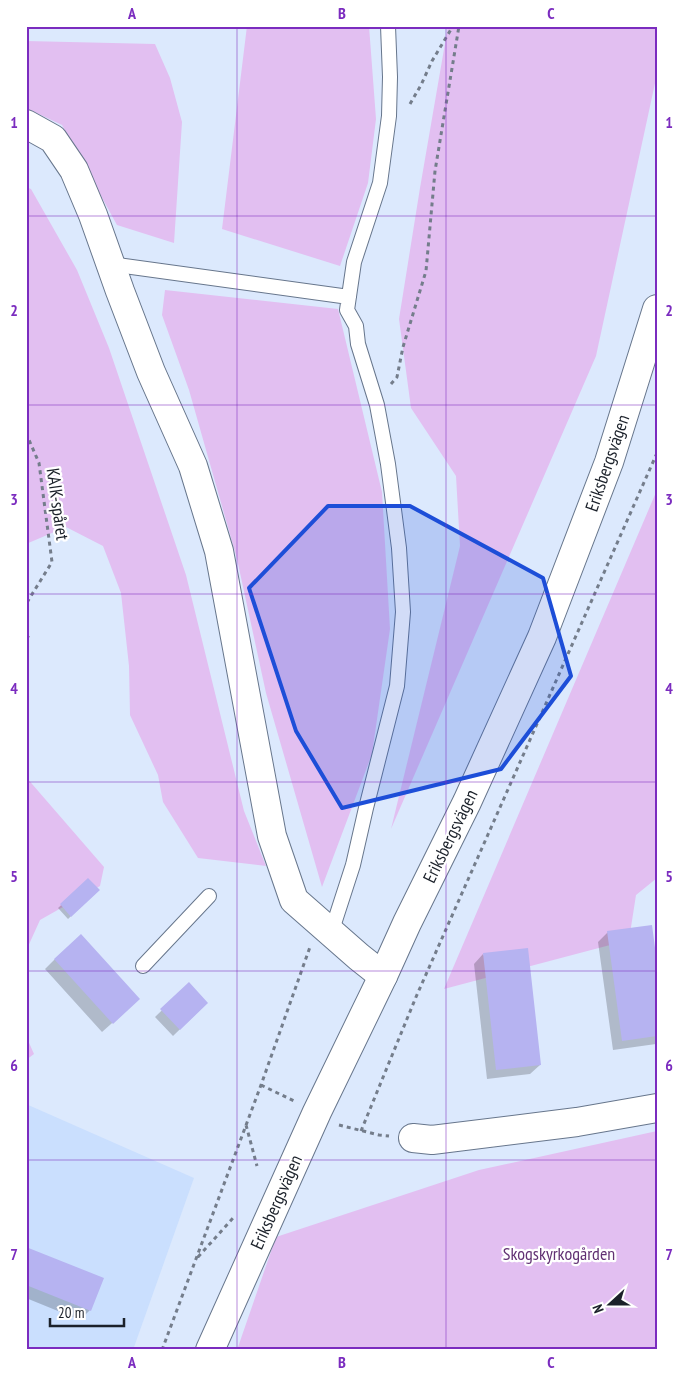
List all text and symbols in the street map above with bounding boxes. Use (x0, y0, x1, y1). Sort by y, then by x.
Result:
text: A (127, 3, 137, 23)
text: B (338, 3, 346, 23)
text: C (547, 3, 555, 23)
text: 1 (10, 112, 18, 132)
text: 1 (665, 112, 673, 132)
text: 2 (10, 300, 18, 320)
text: 2 (665, 300, 673, 320)
street label: Eriksbergsvägen (580, 412, 634, 514)
street label: KAIK-spåret (42, 466, 74, 542)
text: 3 (10, 489, 18, 509)
text: 3 (665, 489, 673, 509)
text: 4 (10, 678, 18, 698)
text: 4 (665, 678, 673, 698)
street label: Eriksbergsvägen (418, 786, 482, 886)
text: 5 (10, 866, 18, 886)
text: 5 (665, 866, 673, 886)
text: 6 (10, 1055, 18, 1075)
text: 6 (665, 1055, 673, 1075)
street label: Eriksbergsvägen (245, 1151, 307, 1253)
park label: Skogskyrkogården (503, 1242, 615, 1265)
text: 7 (10, 1244, 18, 1264)
text: 7 (665, 1244, 673, 1264)
north arrow (586, 1278, 636, 1328)
scale bar (50, 1296, 124, 1328)
text: N (588, 1302, 608, 1315)
text: 20 m (58, 1303, 84, 1322)
text: A (127, 1352, 137, 1372)
text: B (338, 1352, 346, 1372)
text: C (547, 1352, 555, 1372)

